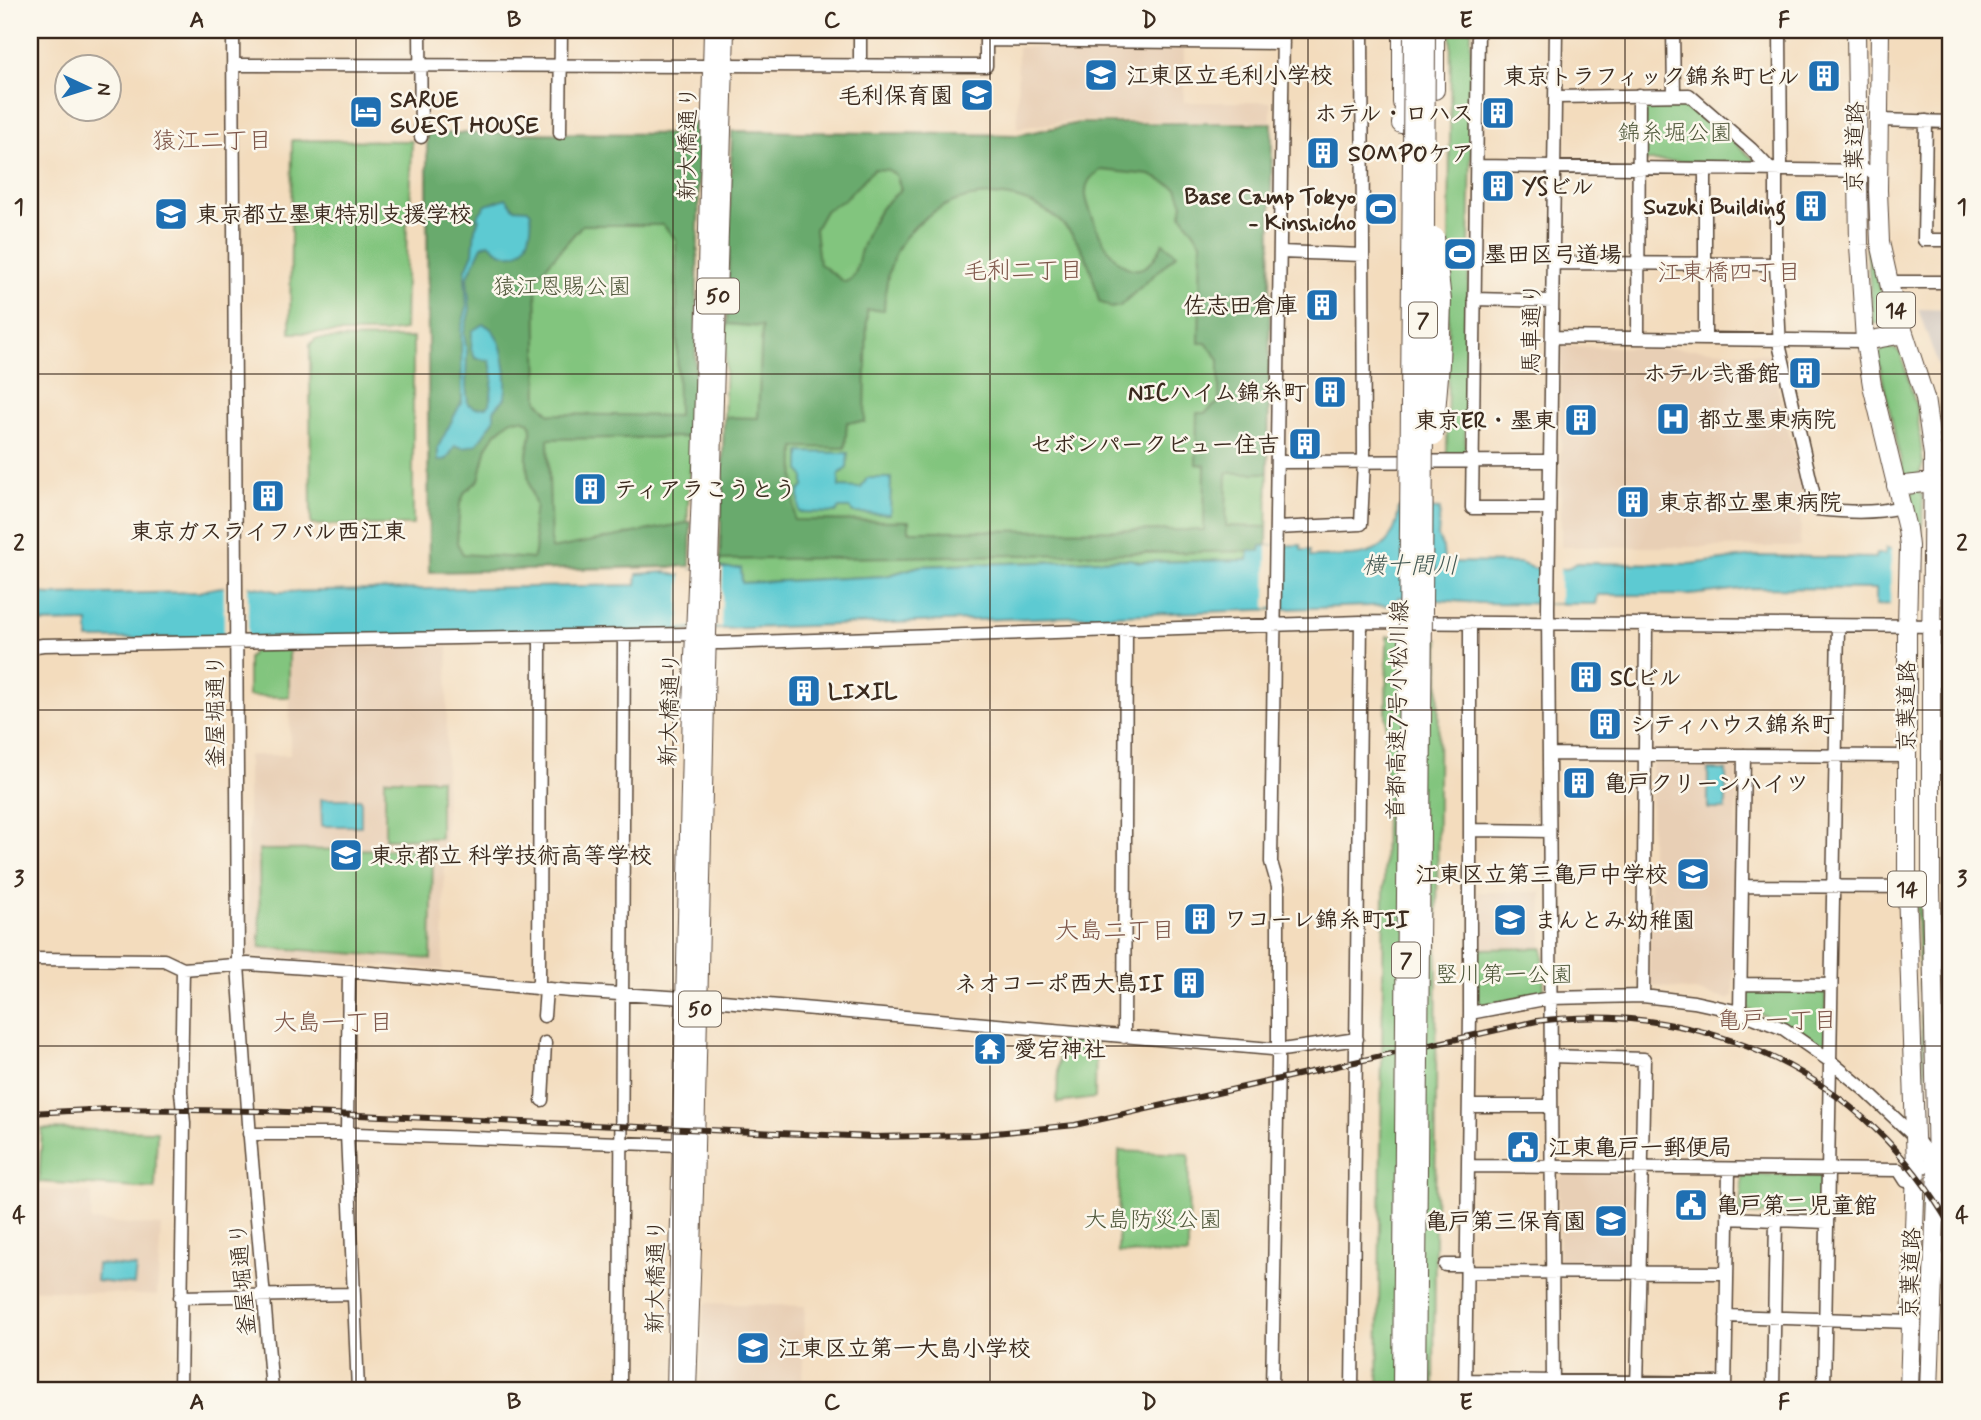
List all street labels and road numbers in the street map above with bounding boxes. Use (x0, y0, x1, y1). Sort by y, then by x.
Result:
street label: 新大橋通り (673, 85, 705, 201)
street label: 京葉道路 (1840, 101, 1872, 193)
road number: 50 (697, 278, 739, 314)
street label: 馬車通り (1517, 282, 1549, 374)
road number: 14 (1877, 292, 1915, 328)
road number: 7 (1409, 302, 1437, 338)
street label: 首都高速7号小松川線 (1382, 599, 1416, 821)
street label: 新大橋通り (654, 651, 688, 767)
street label: 釜屋堀通り (202, 654, 232, 769)
street label: 京葉道路 (1893, 660, 1923, 752)
road number: 14 (1888, 872, 1926, 906)
road number: 7 (1392, 942, 1420, 978)
road number: 50 (679, 992, 721, 1026)
street label: 新大橋通り (641, 1218, 673, 1334)
street label: 釜屋堀通り (224, 1220, 264, 1337)
street label: 京葉道路 (1895, 1227, 1929, 1320)

